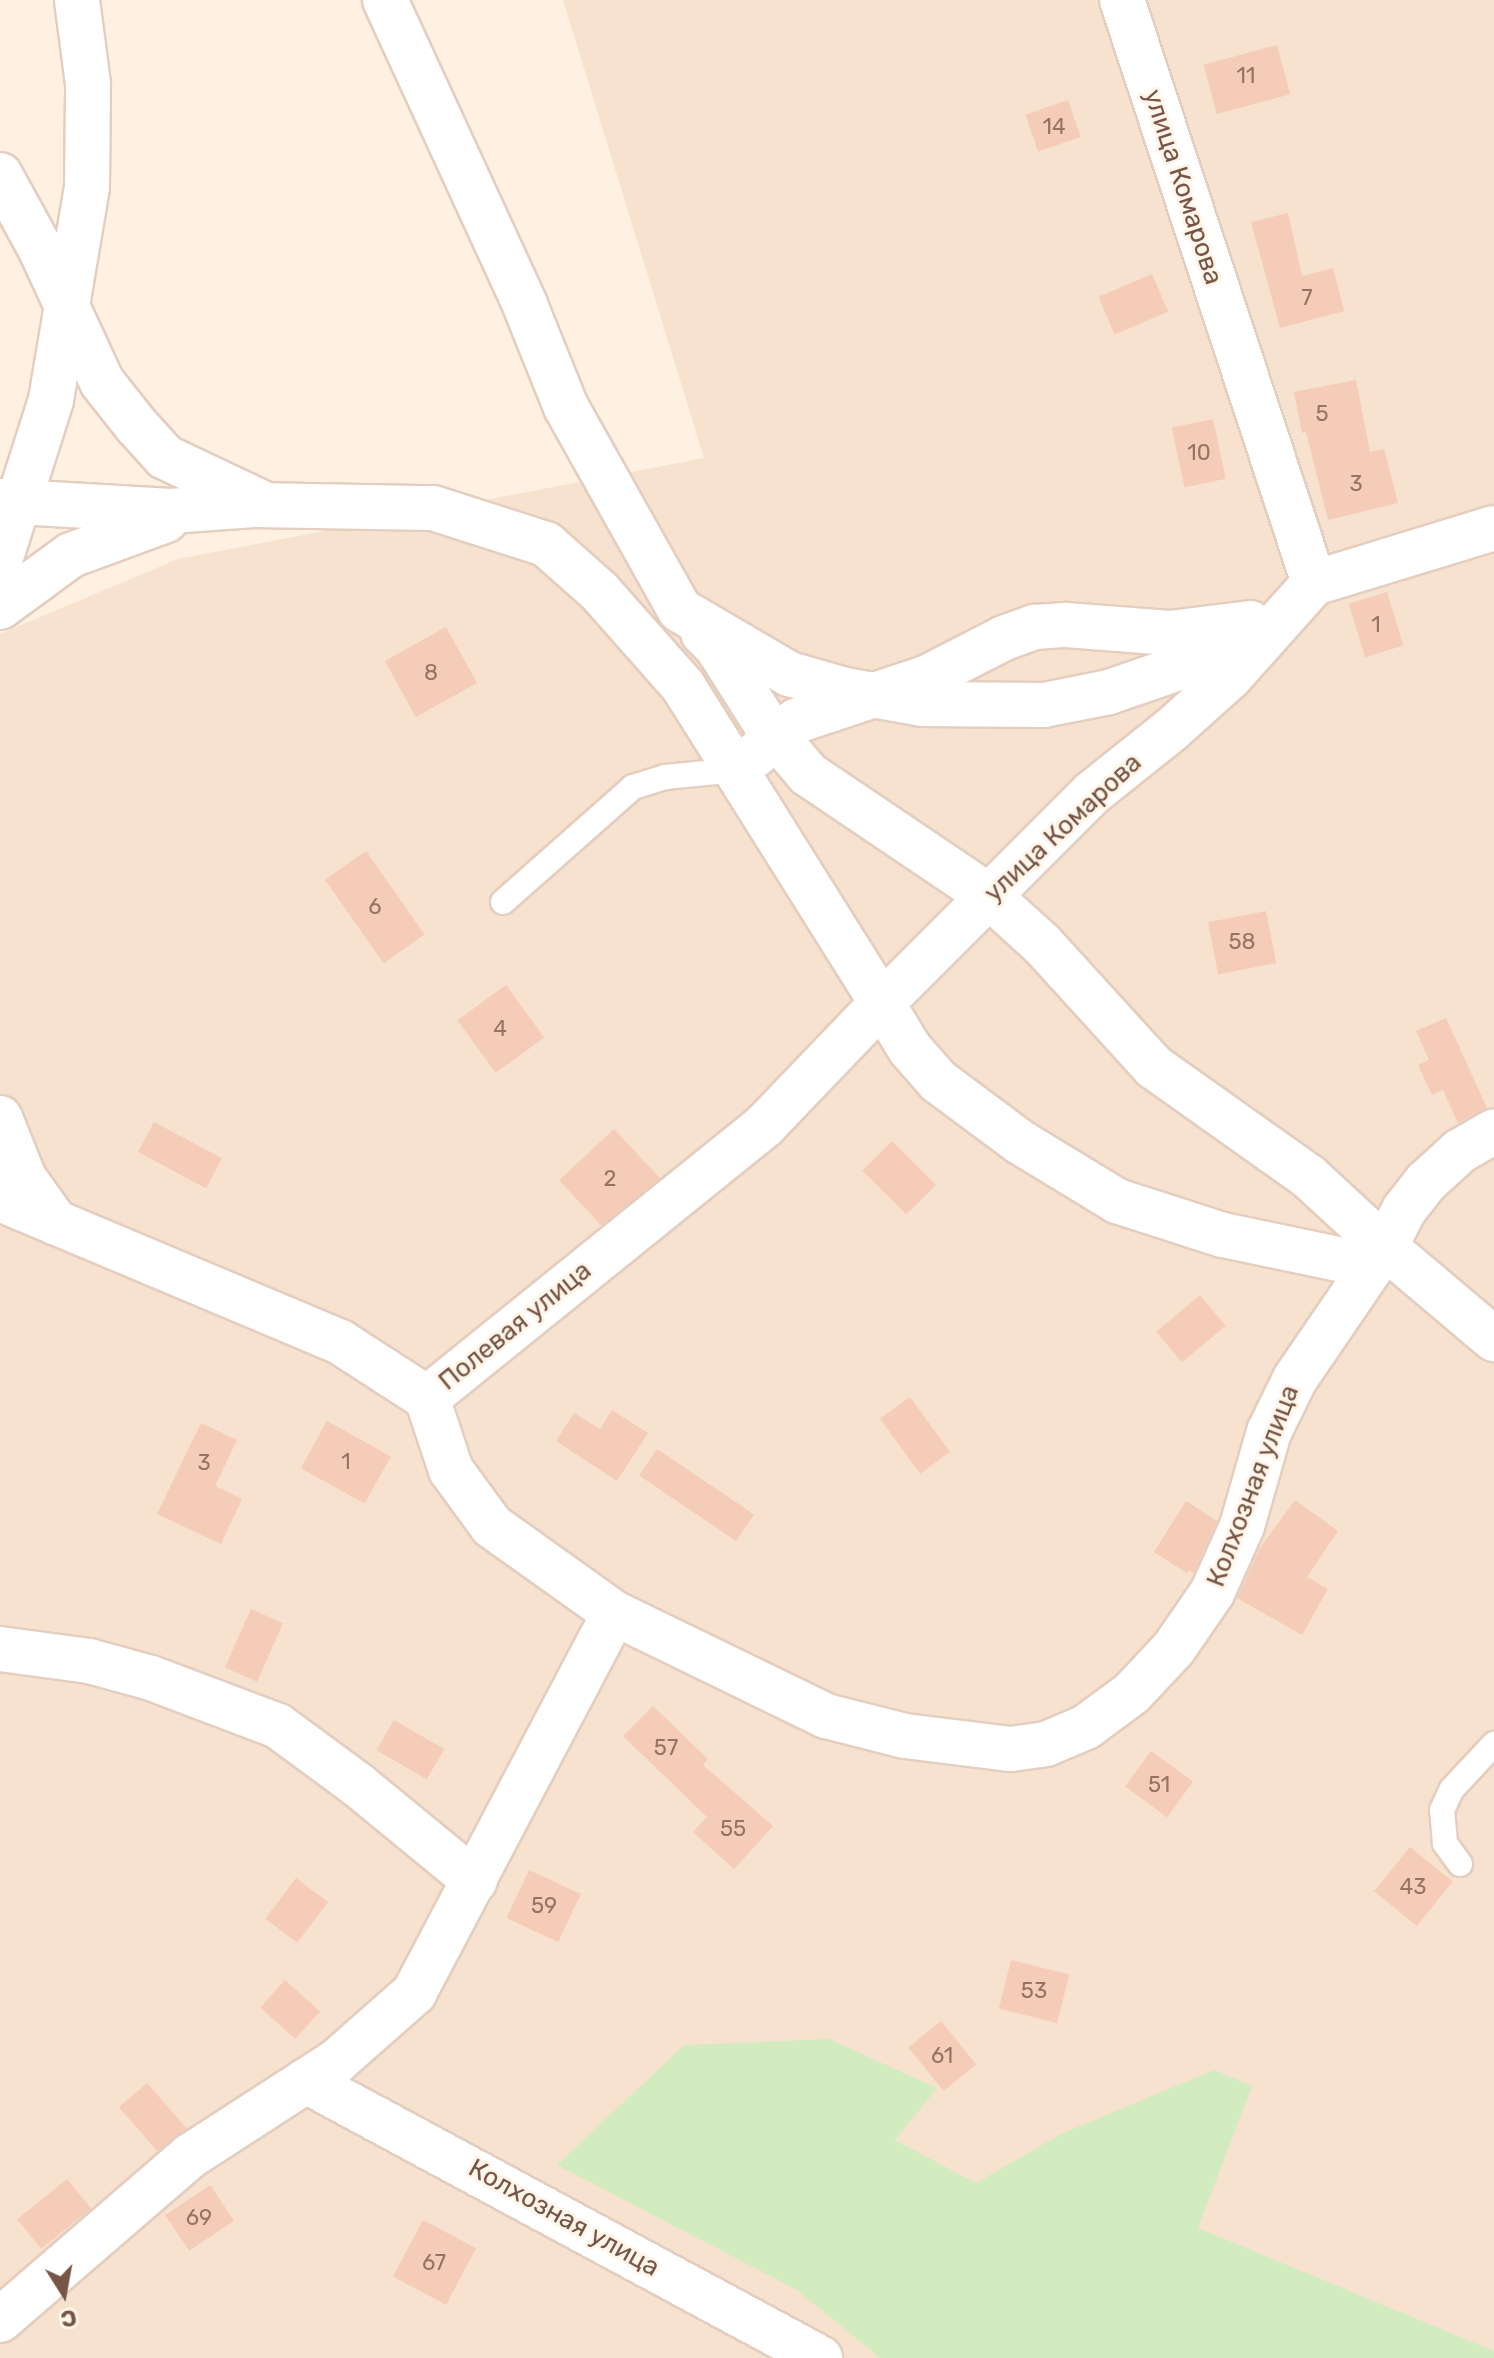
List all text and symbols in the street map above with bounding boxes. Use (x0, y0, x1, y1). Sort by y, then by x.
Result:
house number: 11 (1237, 63, 1255, 89)
street label: улица Комарова (1137, 85, 1229, 289)
house number: 14 (1042, 114, 1066, 140)
house number: 7 (1301, 285, 1313, 311)
house number: 5 (1315, 401, 1329, 427)
house number: 10 (1187, 440, 1211, 466)
house number: 3 (1349, 471, 1363, 497)
house number: 1 (1371, 612, 1381, 638)
house number: 8 (424, 660, 438, 686)
street label: улица Комарова (978, 747, 1148, 909)
house number: 6 (368, 894, 382, 920)
house number: 58 (1228, 929, 1256, 955)
house number: 4 (493, 1016, 507, 1042)
house number: 2 (604, 1166, 616, 1192)
street label: Полевая улица (432, 1255, 598, 1397)
street label: Колхозная улица (1200, 1381, 1306, 1591)
house number: 1 (341, 1449, 351, 1475)
house number: 3 (197, 1450, 211, 1476)
house number: 57 (654, 1735, 678, 1761)
house number: 51 (1148, 1772, 1170, 1798)
house number: 55 (720, 1816, 746, 1842)
house number: 43 (1400, 1874, 1426, 1900)
house number: 59 (531, 1893, 557, 1919)
house number: 53 (1021, 1978, 1047, 2004)
house number: 61 (931, 2043, 953, 2069)
street label: Колхозная улица (463, 2153, 665, 2283)
house number: 69 (186, 2205, 212, 2231)
house number: 67 (422, 2250, 446, 2276)
north arrow (24, 2254, 104, 2334)
text: С (59, 2303, 79, 2333)

